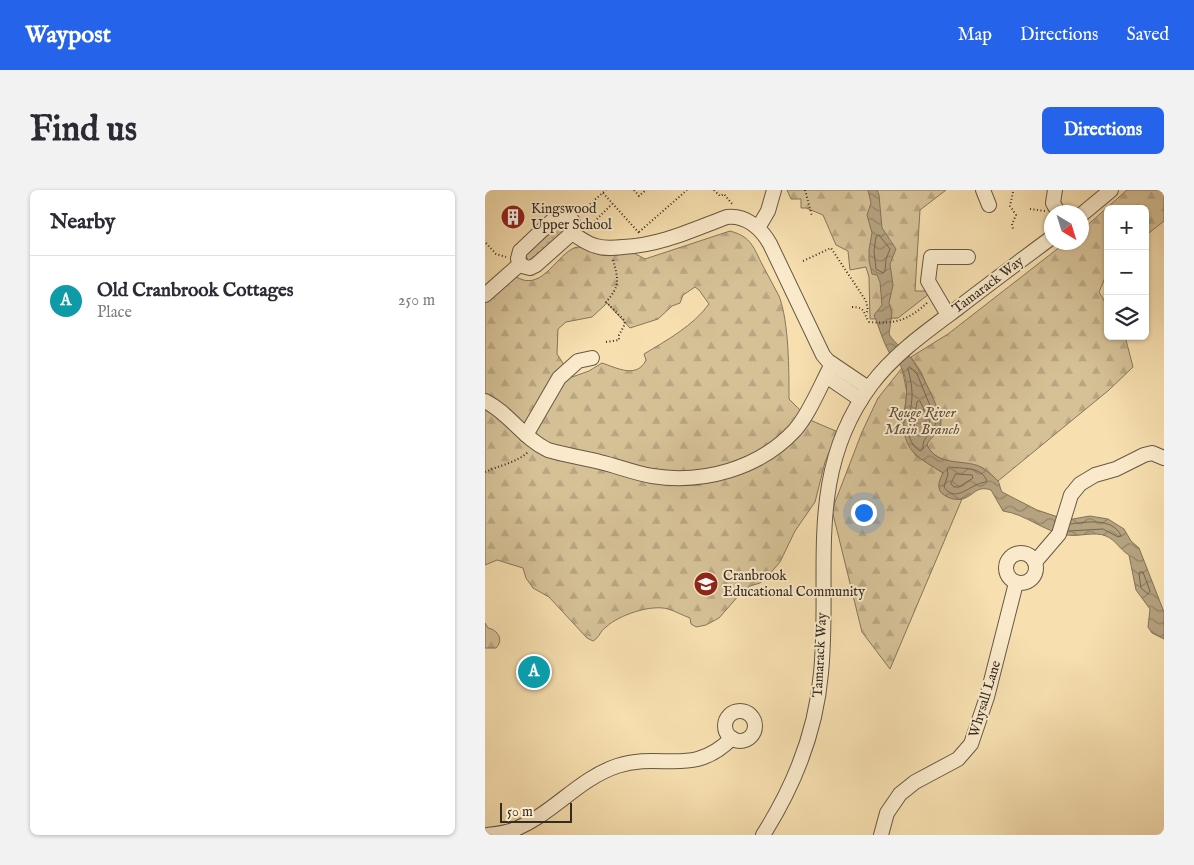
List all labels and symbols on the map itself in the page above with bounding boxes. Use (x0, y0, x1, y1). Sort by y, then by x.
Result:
place label: Kingswood Upper School (531, 200, 612, 234)
building icon: Kingswood Upper School (500, 204, 526, 230)
north arrow (1044, 205, 1089, 250)
street label: Tamarack Way (949, 252, 1027, 318)
water label: Rouge River Main Branch (884, 403, 960, 439)
your location (851, 500, 877, 526)
place label: Cranbrook Educational Community (723, 567, 865, 601)
school or university icon: Cranbrook Educational Community (693, 571, 719, 597)
street label: Tamarack Way (809, 612, 831, 698)
pin: A (518, 653, 550, 691)
street label: Whysall Lane (965, 658, 1005, 740)
scale bar (500, 800, 573, 823)

